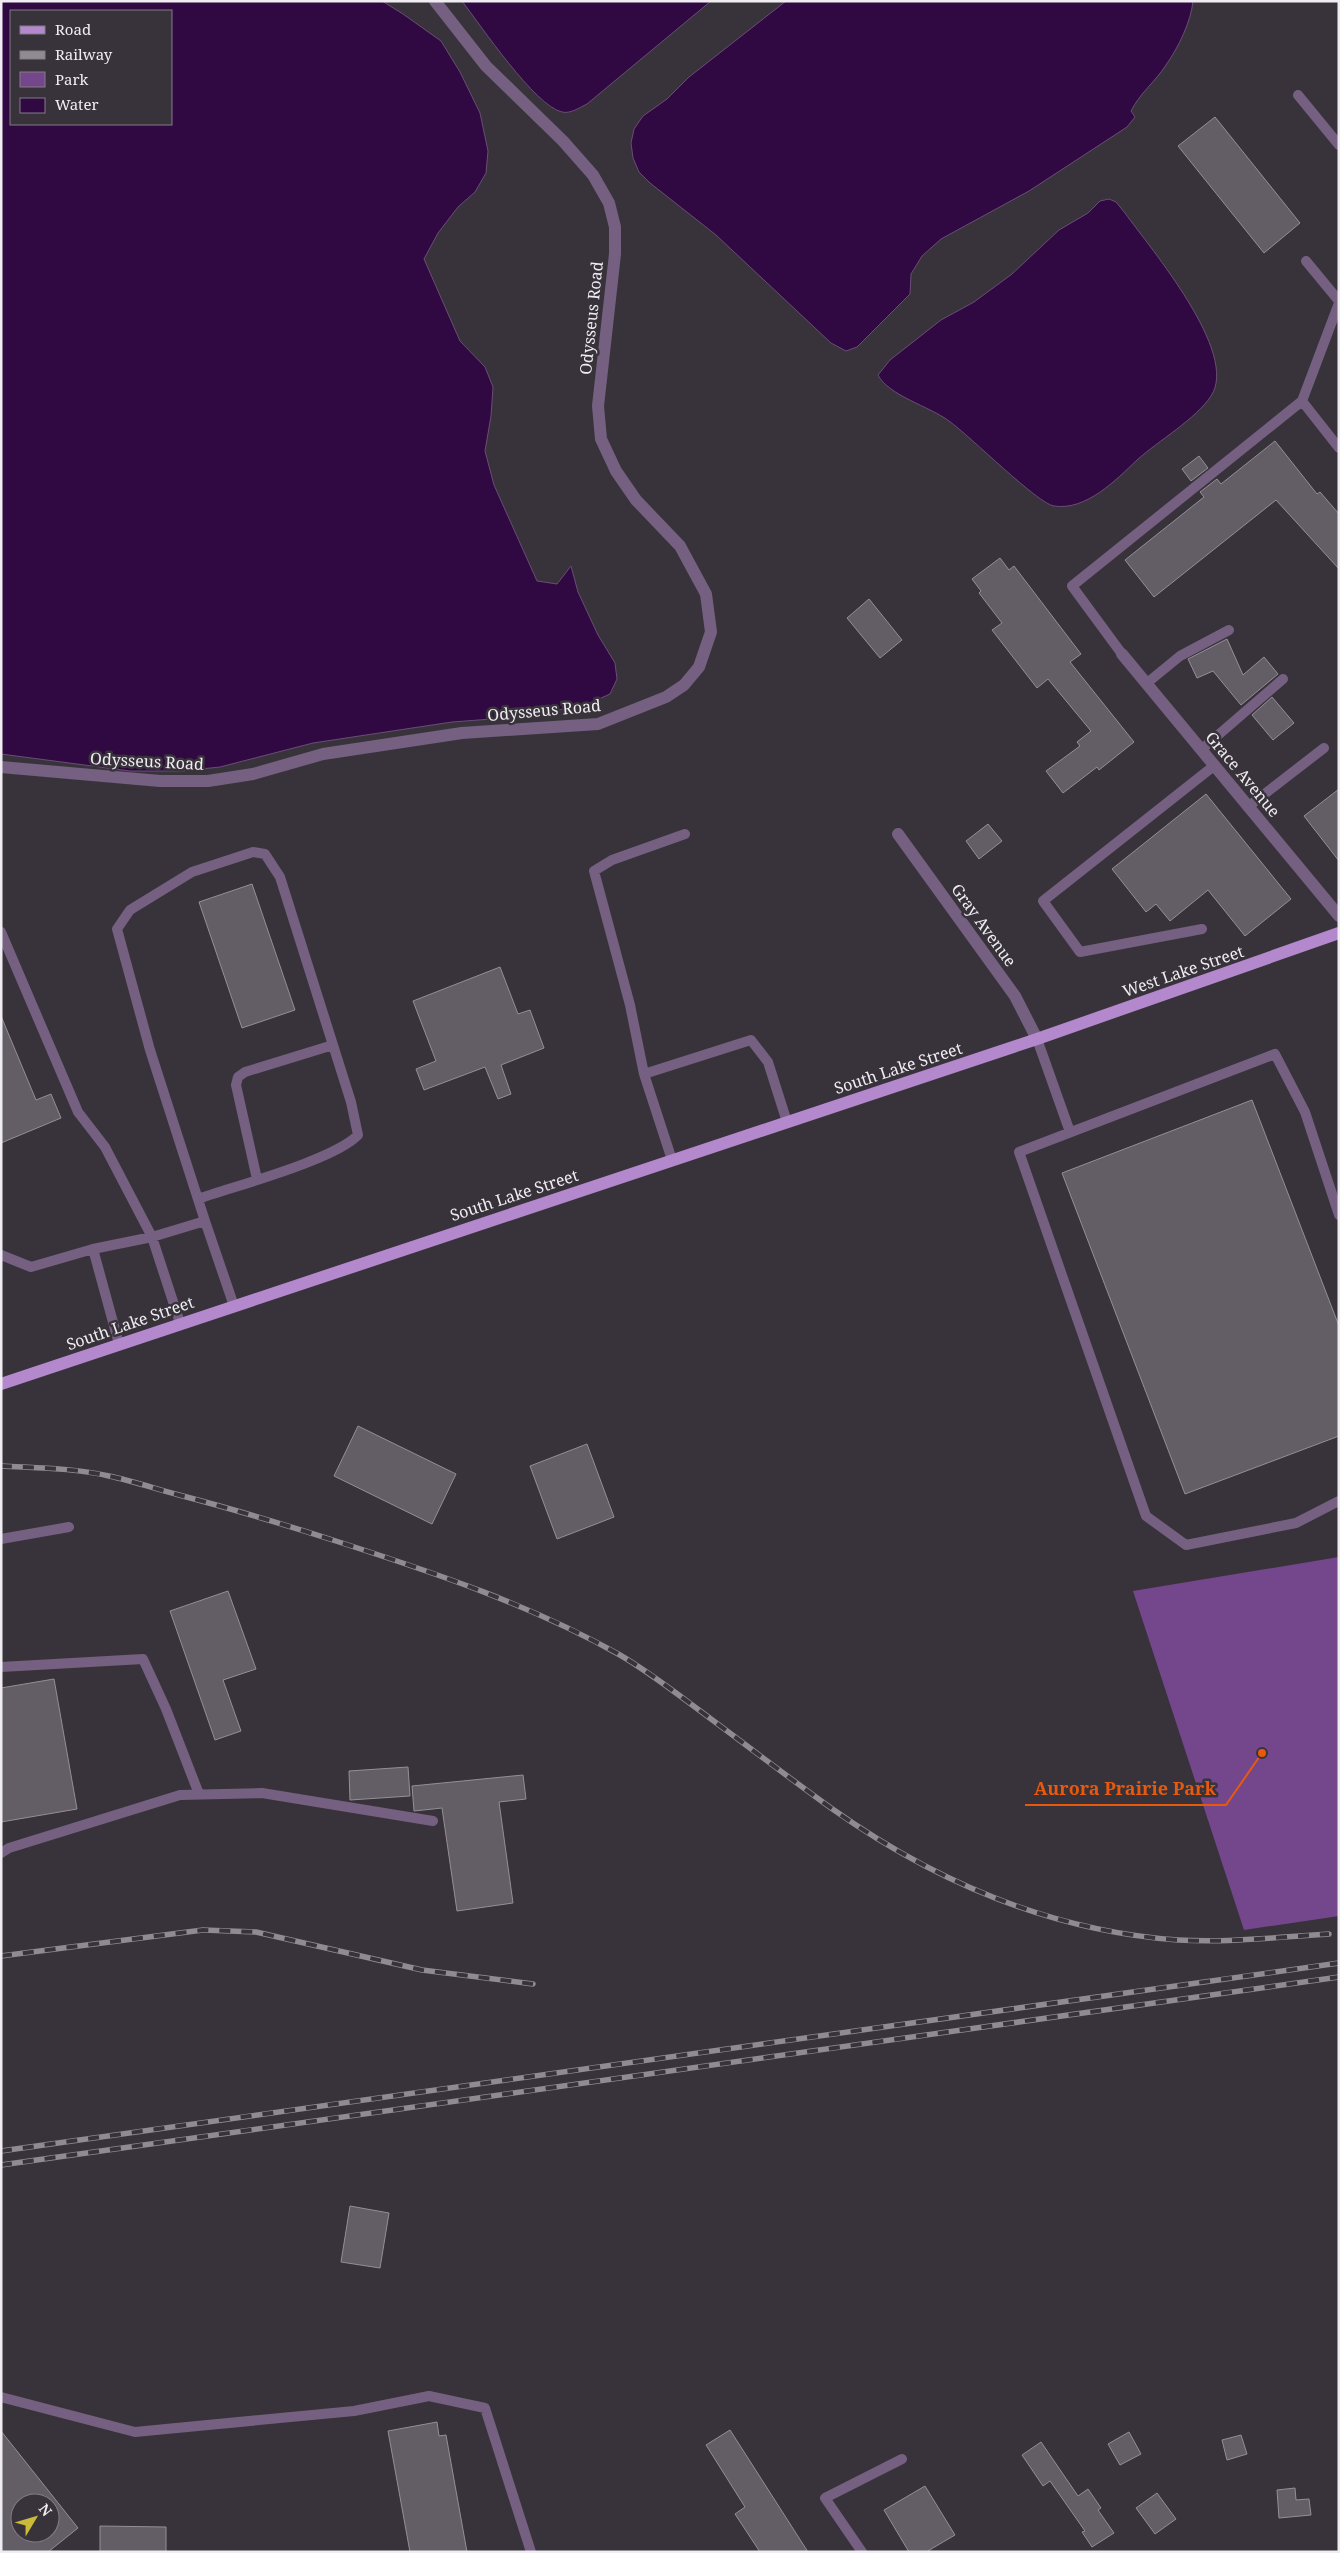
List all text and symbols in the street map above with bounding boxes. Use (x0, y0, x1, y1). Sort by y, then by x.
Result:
legend (10, 10, 172, 125)
text: Road (55, 19, 91, 39)
text: Railway (55, 44, 113, 64)
text: Park (55, 69, 89, 89)
text: Water (55, 94, 98, 114)
street label: Odysseus Road (574, 260, 608, 376)
street label: Odysseus Road (486, 694, 602, 726)
street label: Grace Avenue (1201, 727, 1285, 821)
street label: Odysseus Road (90, 747, 205, 775)
street label: Gray Avenue (946, 879, 1022, 971)
street label: West Lake Street (1120, 940, 1247, 1002)
street label: South Lake Street (831, 1037, 965, 1099)
street label: South Lake Street (447, 1164, 581, 1226)
street label: South Lake Street (63, 1291, 197, 1355)
callout: Aurora Prairie Park (1025, 1772, 1226, 1805)
text: Aurora Prairie Park (1034, 1776, 1216, 1800)
north arrow (10, 2493, 60, 2543)
text: N (35, 2499, 57, 2520)

